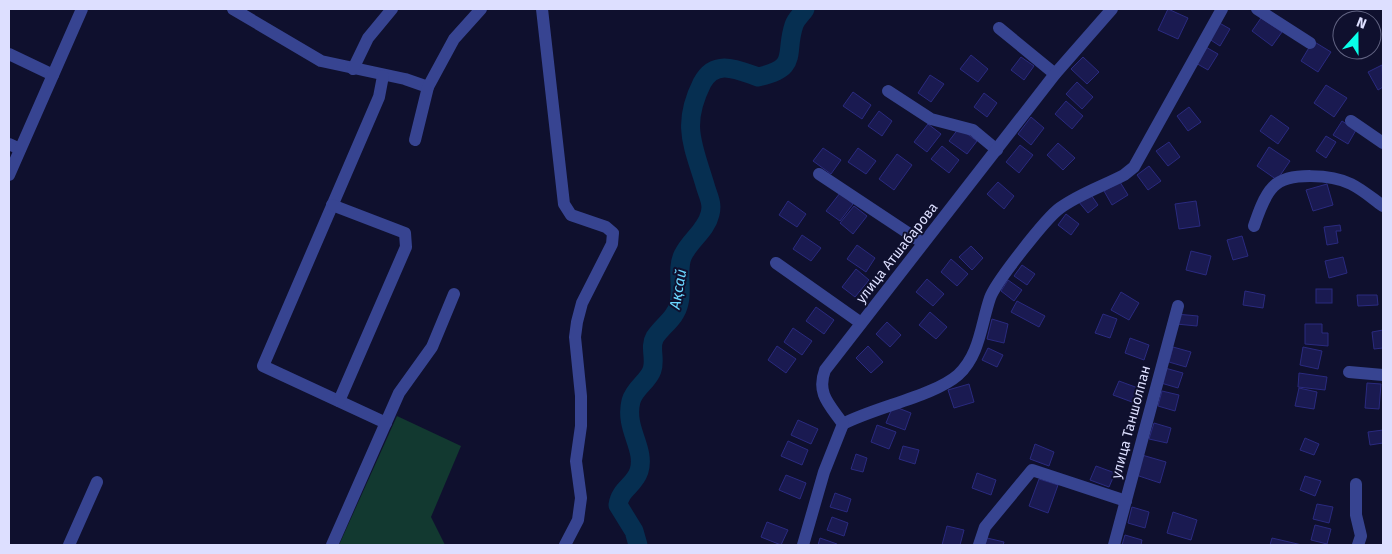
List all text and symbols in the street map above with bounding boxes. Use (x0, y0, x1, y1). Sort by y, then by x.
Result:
north arrow (1332, 10, 1382, 60)
text: N (1354, 14, 1369, 33)
street label: улица Атшабарова (852, 199, 942, 307)
water label: Ақсай (665, 268, 690, 311)
street label: улица Таншолпан (1108, 363, 1154, 481)

